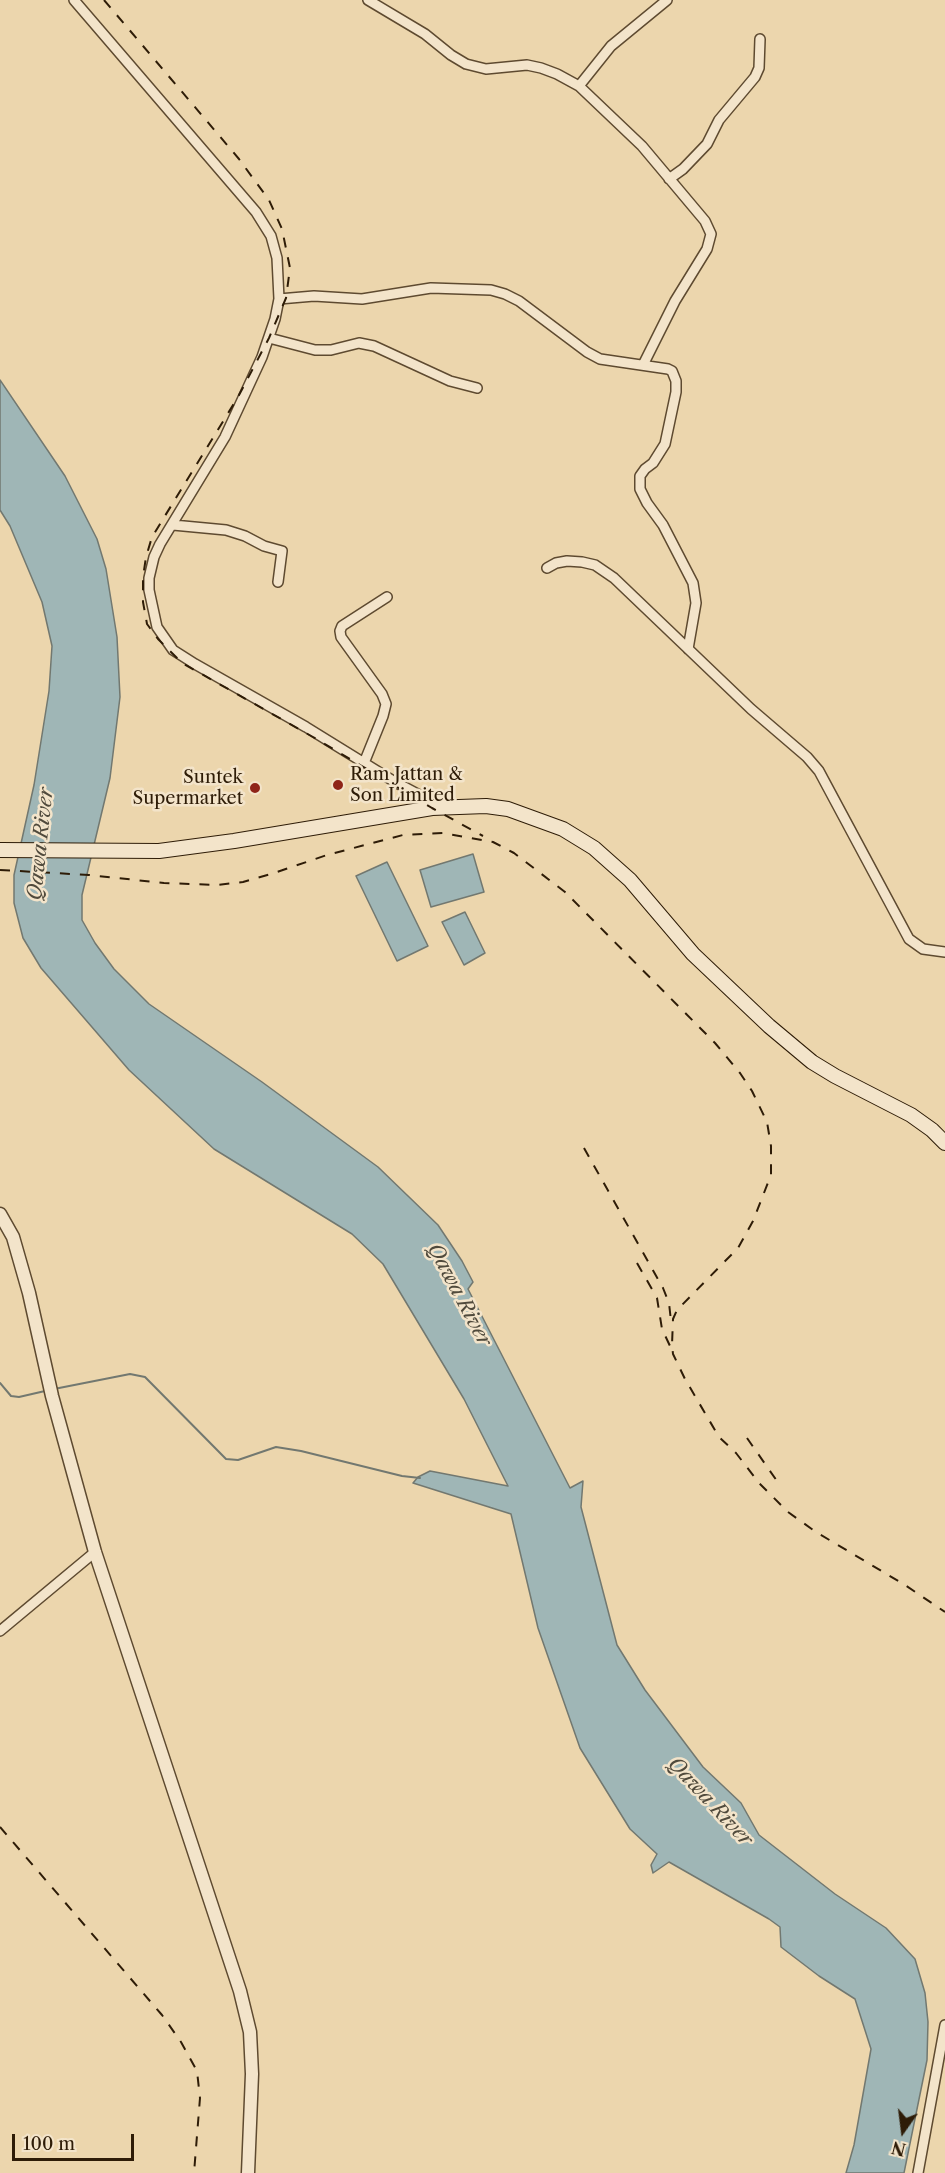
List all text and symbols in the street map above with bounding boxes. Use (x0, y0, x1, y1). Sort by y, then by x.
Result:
place label: Ram Jattan & Son Limited (350, 764, 463, 806)
place label: Suntek Supermarket (132, 767, 243, 810)
marker: Ram Jattan & Son Limited (331, 778, 345, 792)
marker: Suntek Supermarket (248, 781, 262, 795)
water label: Qawa River (23, 786, 59, 902)
water label: Qawa River (422, 1239, 496, 1351)
water label: Qawa River (663, 1752, 757, 1852)
north arrow (873, 2101, 933, 2161)
scale bar (15, 2122, 136, 2160)
text: 100 m (23, 2133, 75, 2155)
text: N (889, 2137, 908, 2160)

